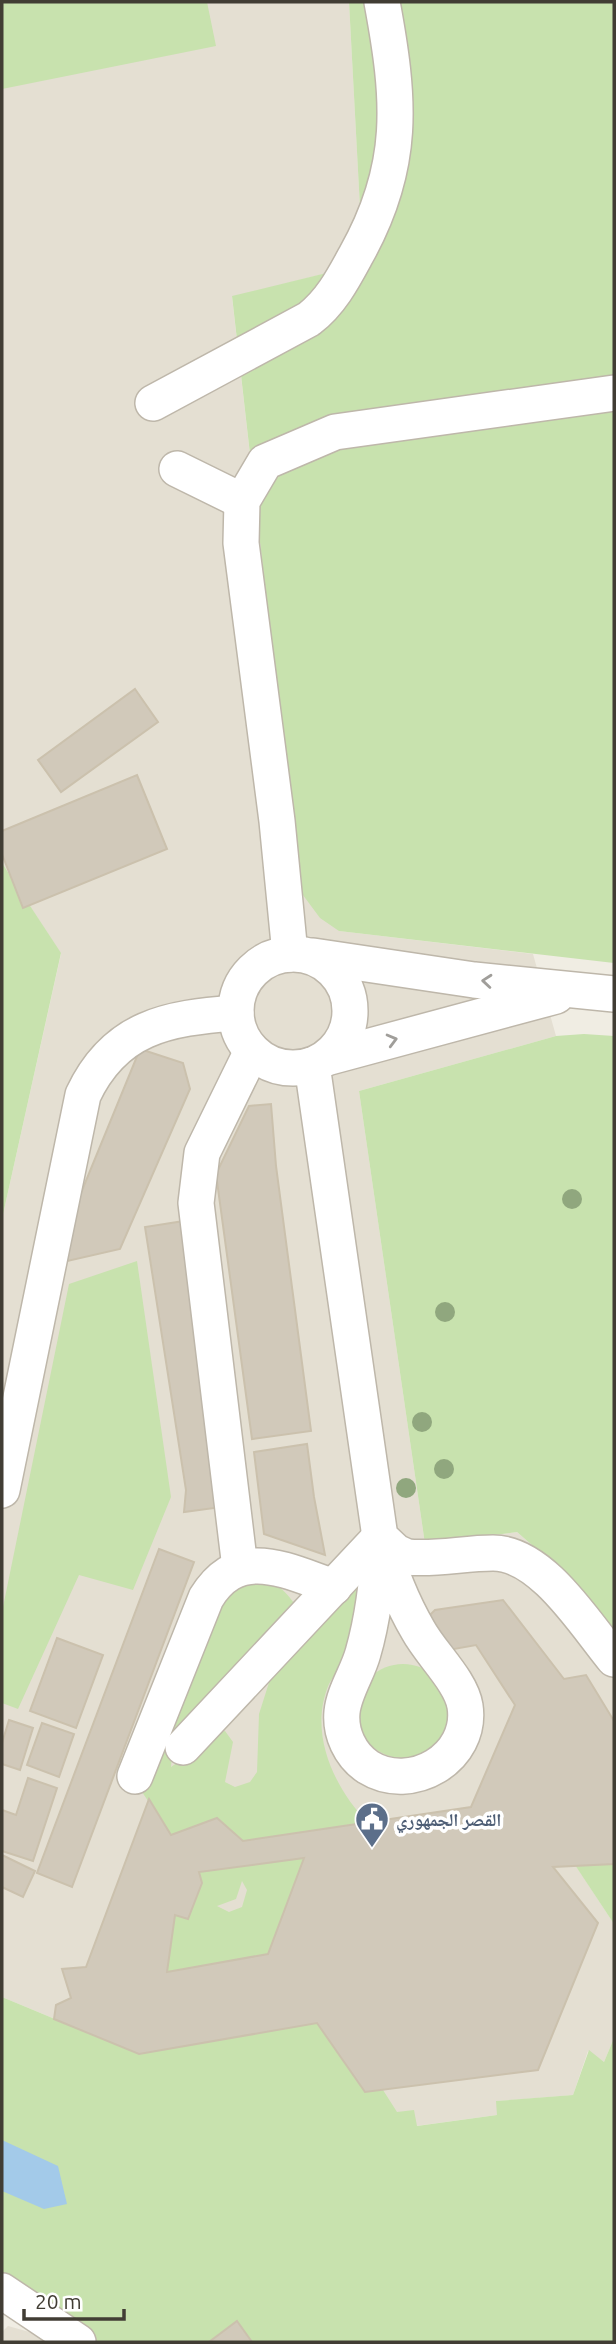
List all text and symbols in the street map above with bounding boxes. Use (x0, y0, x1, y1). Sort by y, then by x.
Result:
one-way arrow (482, 974, 493, 989)
one-way arrow (386, 1034, 398, 1048)
public building icon: القصر الجمهوري (353, 1800, 391, 1849)
place label: القصر الجمهوري (396, 1809, 501, 1834)
scale bar (24, 2278, 124, 2322)
text: 20 m (35, 2289, 82, 2313)

